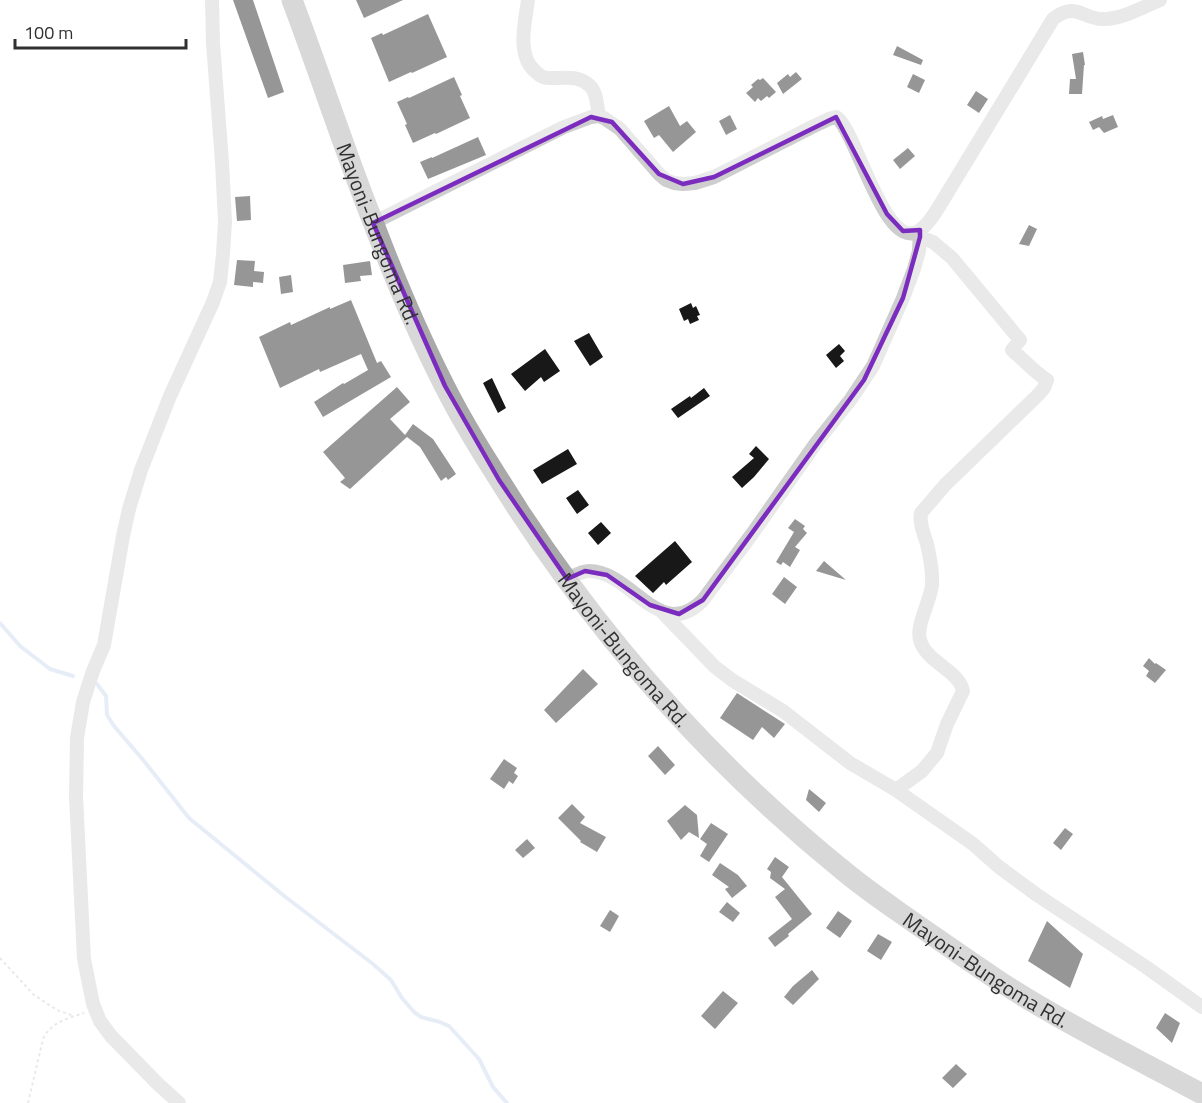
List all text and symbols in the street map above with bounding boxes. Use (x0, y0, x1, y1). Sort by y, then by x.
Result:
scale bar (15, 12, 186, 50)
text: 100 m (24, 19, 73, 46)
street label: Mayoni-Bungoma Rd. (329, 138, 429, 329)
street label: Mayoni-Bungoma Rd. (550, 566, 697, 734)
street label: Mayoni-Bungoma Rd. (897, 904, 1075, 1036)

